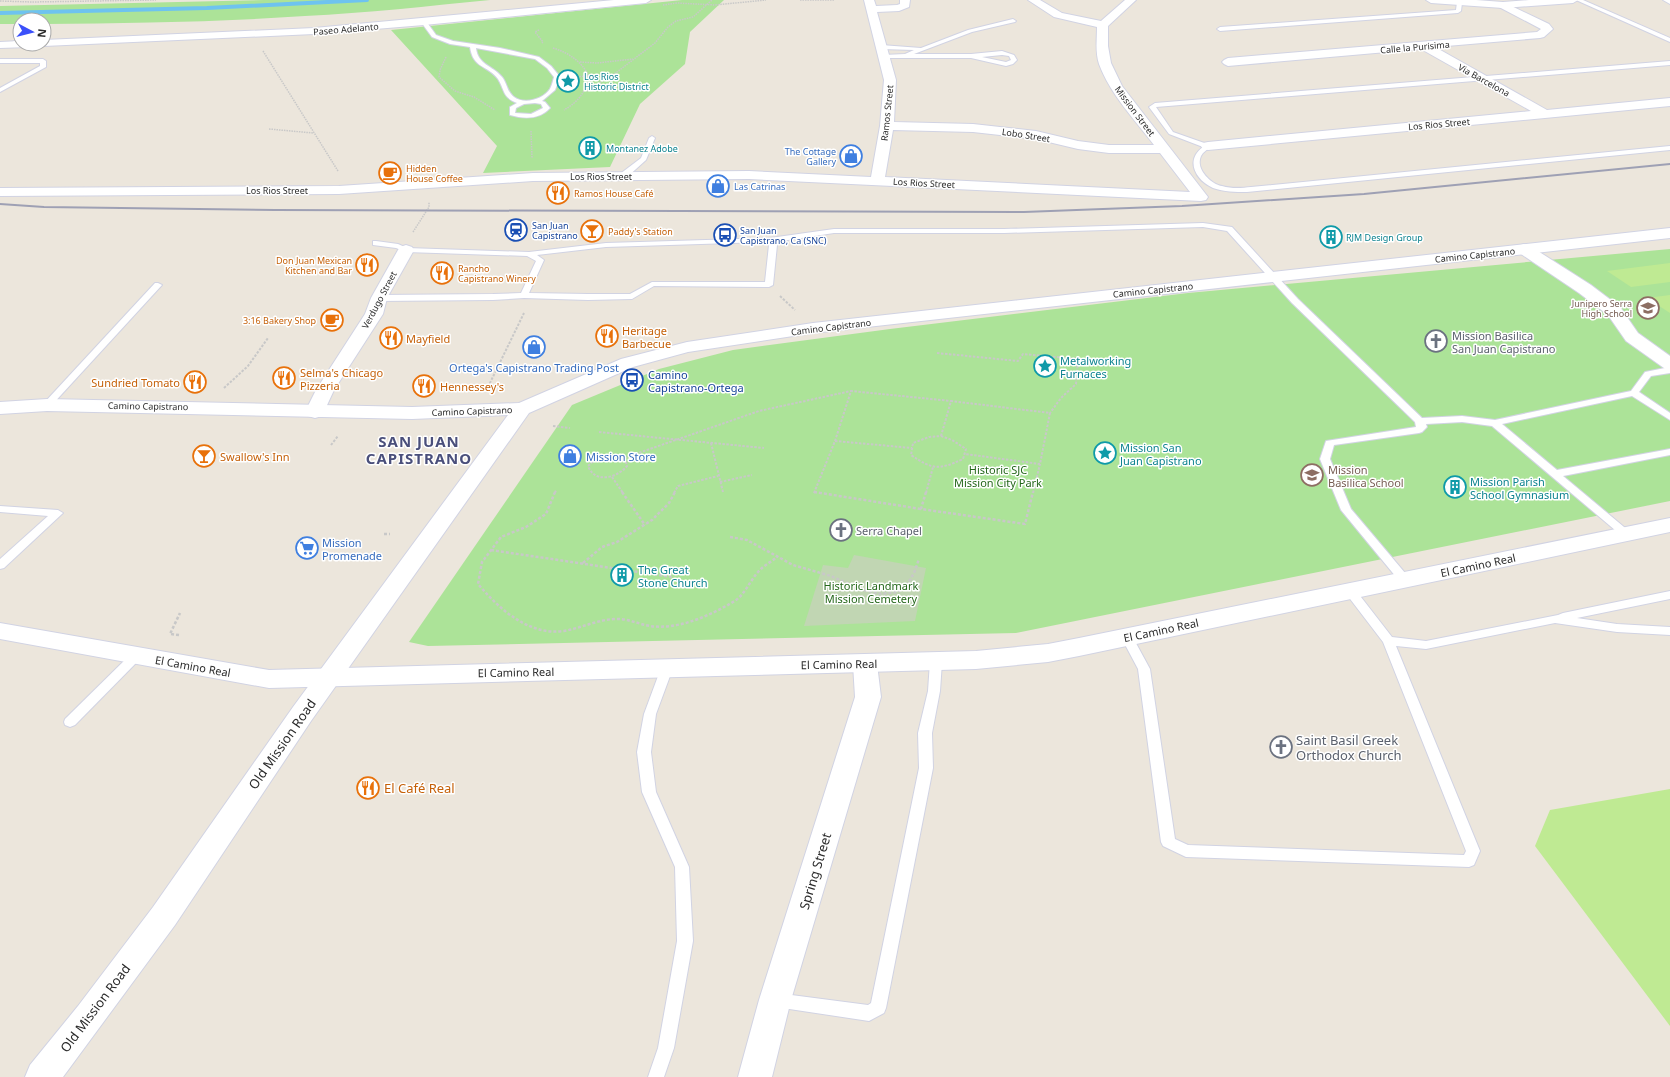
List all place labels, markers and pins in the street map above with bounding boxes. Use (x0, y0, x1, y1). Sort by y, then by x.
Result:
place icon: Los Rios Historic District (555, 68, 581, 94)
place label: Los Rios Historic District (584, 70, 650, 93)
building icon: Montanez Adobe (577, 135, 603, 161)
place label: Montanez Adobe (606, 142, 678, 155)
shop icon: The Cottage Gallery (838, 143, 864, 169)
place label: The Cottage Gallery (785, 145, 836, 168)
cafe icon: Hidden House Coffee (377, 160, 403, 186)
place label: Hidden House Coffee (406, 162, 463, 185)
shop icon: Las Catrinas (705, 173, 731, 199)
restaurant icon: Ramos House Café (545, 180, 571, 206)
place label: Las Catrinas (734, 180, 785, 193)
place label: Ramos House Café (574, 187, 653, 200)
station icon: San Juan Capistrano (503, 217, 529, 243)
bar icon: Paddy's Station (579, 218, 605, 244)
place label: San Juan Capistrano (532, 219, 578, 242)
bus stop icon: San Juan Capistrano, Ca (SNC) (712, 222, 738, 248)
place label: San Juan Capistrano, Ca (SNC) (740, 224, 827, 247)
building icon: RJM Design Group (1318, 224, 1344, 250)
place label: Paddy's Station (608, 225, 673, 238)
place label: RJM Design Group (1346, 231, 1423, 244)
restaurant icon: Don Juan Mexican Kitchen and Bar (354, 252, 380, 278)
place label: Don Juan Mexican Kitchen and Bar (276, 254, 352, 277)
restaurant icon: Rancho Capistrano Winery (429, 260, 455, 286)
place label: Rancho Capistrano Winery (458, 262, 536, 285)
school or university icon: Junipero Serra High School (1635, 295, 1661, 321)
place label: Junipero Serra High School (1571, 297, 1632, 320)
cafe icon: 3:16 Bakery Shop (319, 307, 345, 333)
place label: 3:16 Bakery Shop (243, 314, 316, 327)
restaurant icon: Heritage Barbecue (594, 323, 620, 349)
place label: Heritage Barbecue (622, 323, 671, 351)
restaurant icon: Mayfield (378, 325, 404, 351)
church icon: Mission Basilica San Juan Capistrano (1423, 328, 1449, 354)
place label: Mission Basilica San Juan Capistrano (1452, 328, 1556, 356)
place label: Mayfield (406, 331, 450, 346)
shop icon: Ortega's Capistrano Trading Post (521, 334, 547, 360)
place icon: Metalworking Furnaces (1032, 353, 1058, 379)
place label: Metalworking Furnaces (1060, 353, 1131, 381)
place label: Ortega's Capistrano Trading Post (449, 360, 619, 375)
restaurant icon: Selma's Chicago Pizzeria (271, 365, 297, 391)
place label: Selma's Chicago Pizzeria (300, 365, 384, 393)
bus stop icon: Camino Capistrano-Ortega (619, 367, 645, 393)
place label: Camino Capistrano-Ortega (648, 367, 744, 395)
restaurant icon: Sundried Tomato (182, 369, 208, 395)
restaurant icon: Hennessey's (411, 373, 437, 399)
place label: Sundried Tomato (91, 375, 180, 390)
place label: Hennessey's (440, 379, 504, 394)
place icon: Mission San Juan Capistrano (1092, 440, 1118, 466)
place label: Mission San Juan Capistrano (1119, 440, 1202, 468)
bar icon: Swallow's Inn (191, 443, 217, 469)
shop icon: Mission Store (557, 443, 583, 469)
place label: Swallow's Inn (220, 449, 290, 464)
place label: Mission Store (586, 449, 656, 464)
school or university icon: Mission Basilica School (1299, 462, 1325, 488)
place label: Mission Basilica School (1328, 462, 1404, 490)
building icon: Mission Parish School Gymnasium (1442, 474, 1468, 500)
place label: Mission Parish School Gymnasium (1470, 474, 1569, 502)
church icon: Serra Chapel (828, 517, 854, 543)
place label: Serra Chapel (856, 523, 922, 538)
supermarket icon: Mission Promenade (294, 535, 320, 561)
place label: Mission Promenade (322, 535, 382, 563)
building icon: The Great Stone Church (609, 562, 635, 588)
place label: The Great Stone Church (638, 562, 707, 590)
place label: Saint Basil Greek Orthodox Church (1296, 731, 1402, 764)
church icon: Saint Basil Greek Orthodox Church (1268, 734, 1294, 760)
restaurant icon: El Café Real (355, 775, 381, 801)
place label: El Café Real (384, 779, 455, 797)

